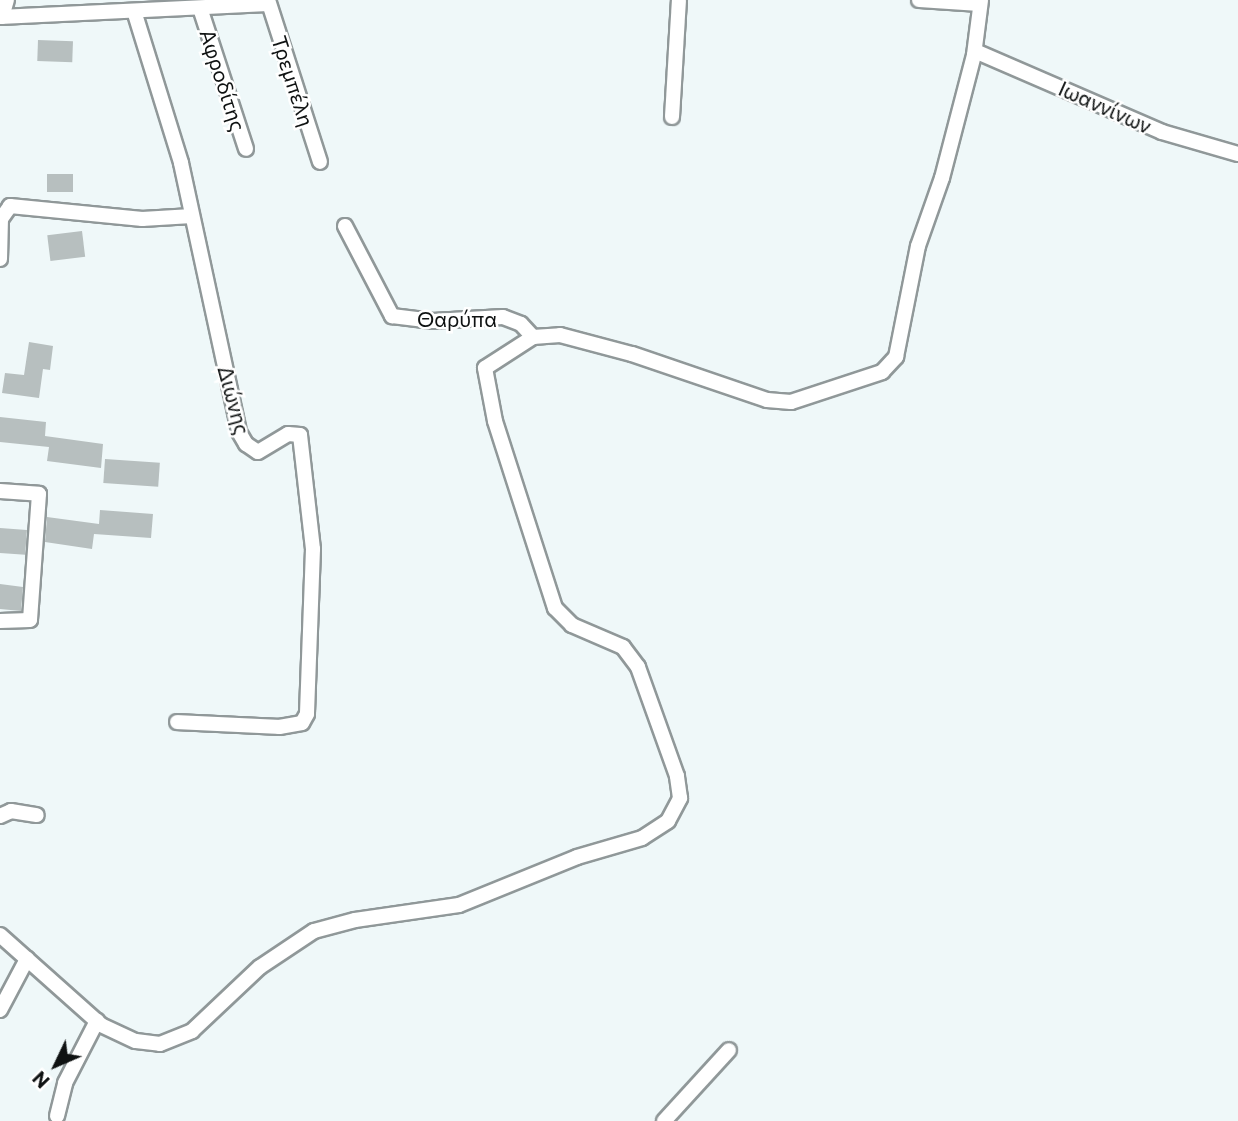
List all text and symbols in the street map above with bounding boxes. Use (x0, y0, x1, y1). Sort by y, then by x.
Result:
street label: Αφροδίτης (195, 26, 251, 134)
street label: Τρεμπέλη (267, 33, 319, 129)
street label: Ιωαννίνων (1055, 75, 1155, 139)
street label: Θαρύπα (417, 306, 497, 332)
street label: Διώνης (213, 363, 255, 437)
north arrow (21, 1030, 91, 1100)
text: N (27, 1067, 54, 1093)

